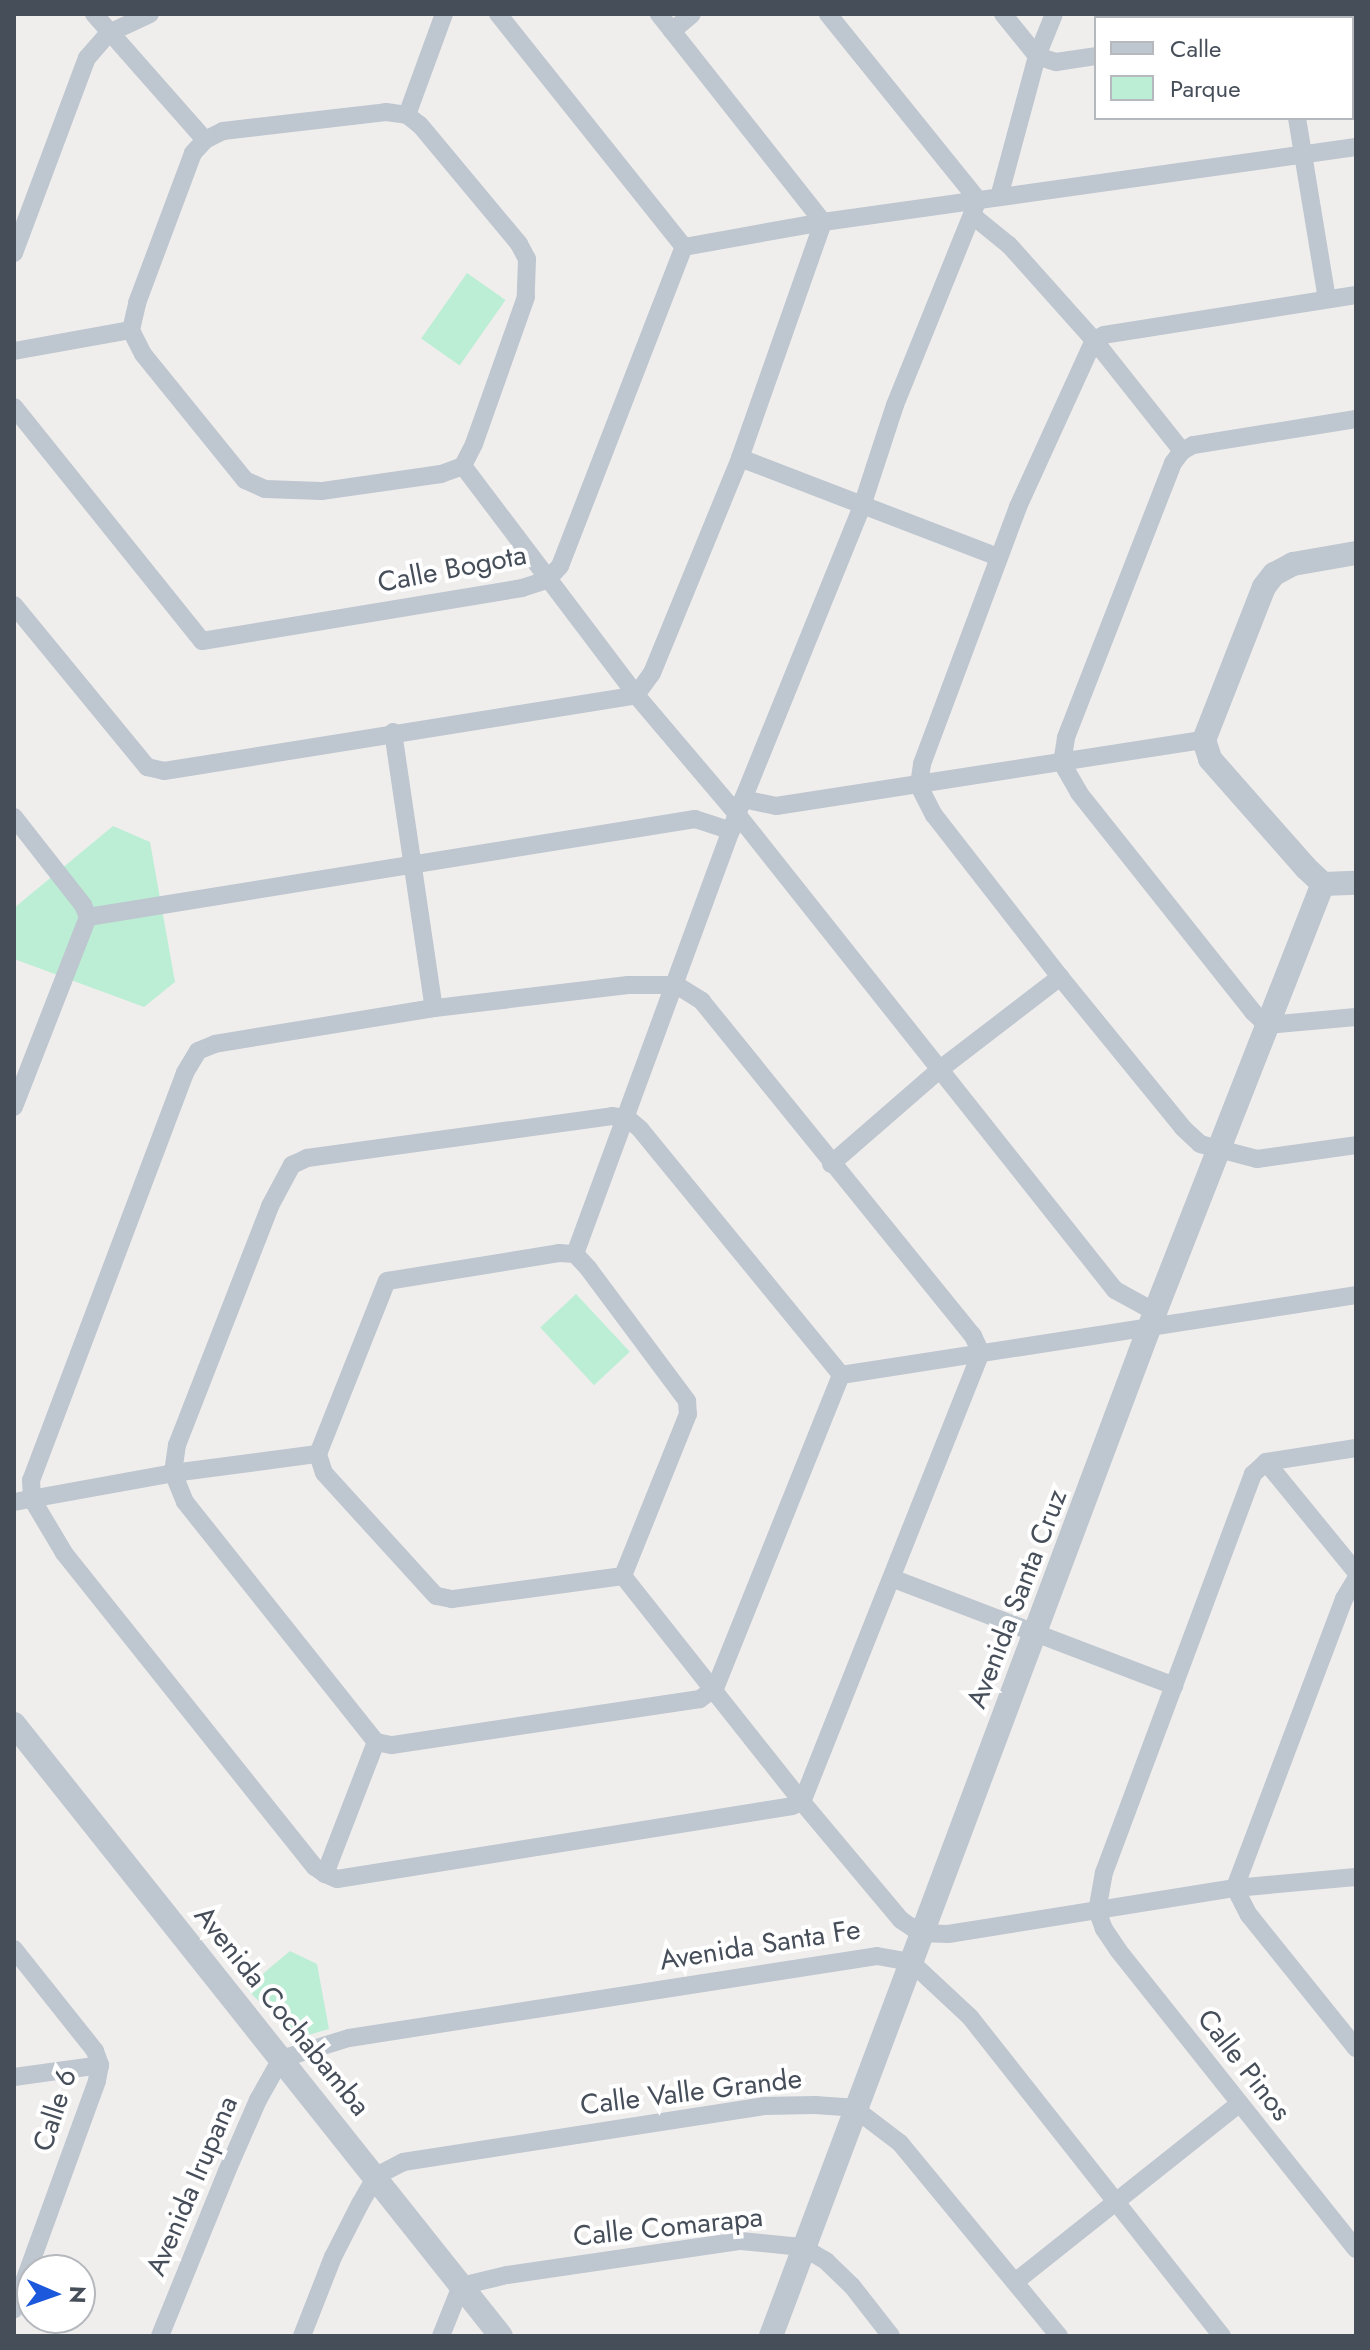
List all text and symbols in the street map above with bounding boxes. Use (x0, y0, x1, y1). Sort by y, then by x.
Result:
legend (1094, 16, 1354, 120)
text: Calle (1170, 31, 1221, 66)
text: Parque (1170, 71, 1241, 106)
street label: Calle Bogota (375, 538, 529, 600)
street label: Avenida Santa Cruz (960, 1485, 1074, 1713)
street label: Avenida Cochabamba (187, 1899, 377, 2123)
street label: Avenida Santa Fe (657, 1913, 863, 1977)
street label: Calle Pinos (1190, 2003, 1298, 2127)
street label: Calle Valle Grande (578, 2062, 804, 2122)
street label: Calle 6 (26, 2065, 84, 2155)
street label: Avenida Irupana (139, 2091, 245, 2281)
street label: Calle Comarapa (571, 2200, 765, 2254)
north arrow (16, 2254, 96, 2334)
text: N (62, 2285, 94, 2304)

